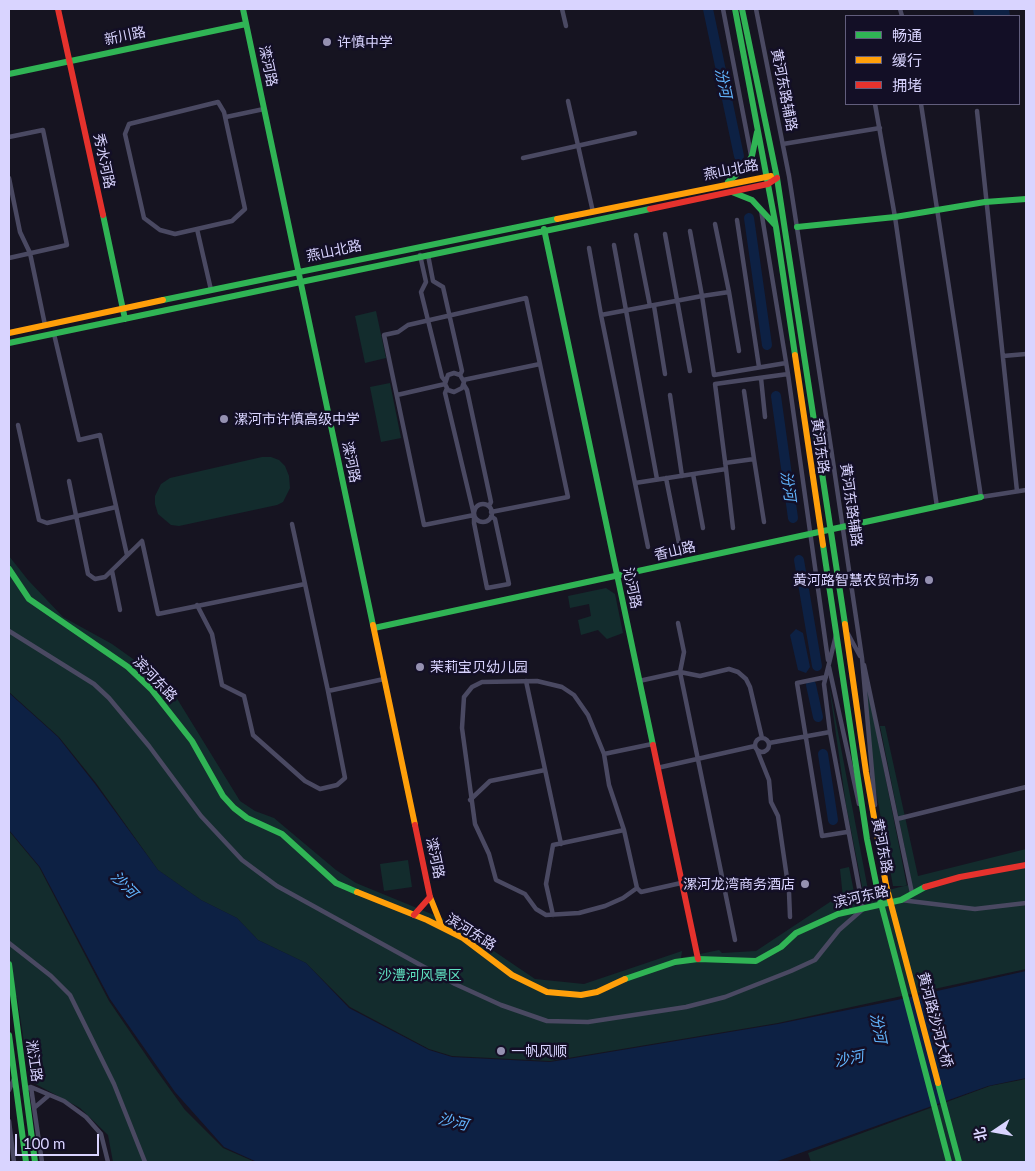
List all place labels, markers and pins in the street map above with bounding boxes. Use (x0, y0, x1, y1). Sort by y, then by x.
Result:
place label: 许慎中学 (337, 34, 393, 50)
marker: 许慎中学 (321, 36, 333, 48)
place label: 漯河市许慎高级中学 (234, 411, 360, 427)
marker: 漯河市许慎高级中学 (218, 413, 230, 425)
place label: 黄河路智慧农贸市场 (793, 572, 919, 588)
marker: 黄河路智慧农贸市场 (923, 574, 935, 586)
place label: 茉莉宝贝幼儿园 (430, 659, 528, 675)
marker: 茉莉宝贝幼儿园 (414, 661, 426, 673)
place label: 漯河龙湾商务酒店 (683, 876, 795, 892)
marker: 漯河龙湾商务酒店 (799, 878, 811, 890)
place label: 一帆风顺 (511, 1043, 567, 1059)
marker: 一帆风顺 (495, 1045, 507, 1057)

